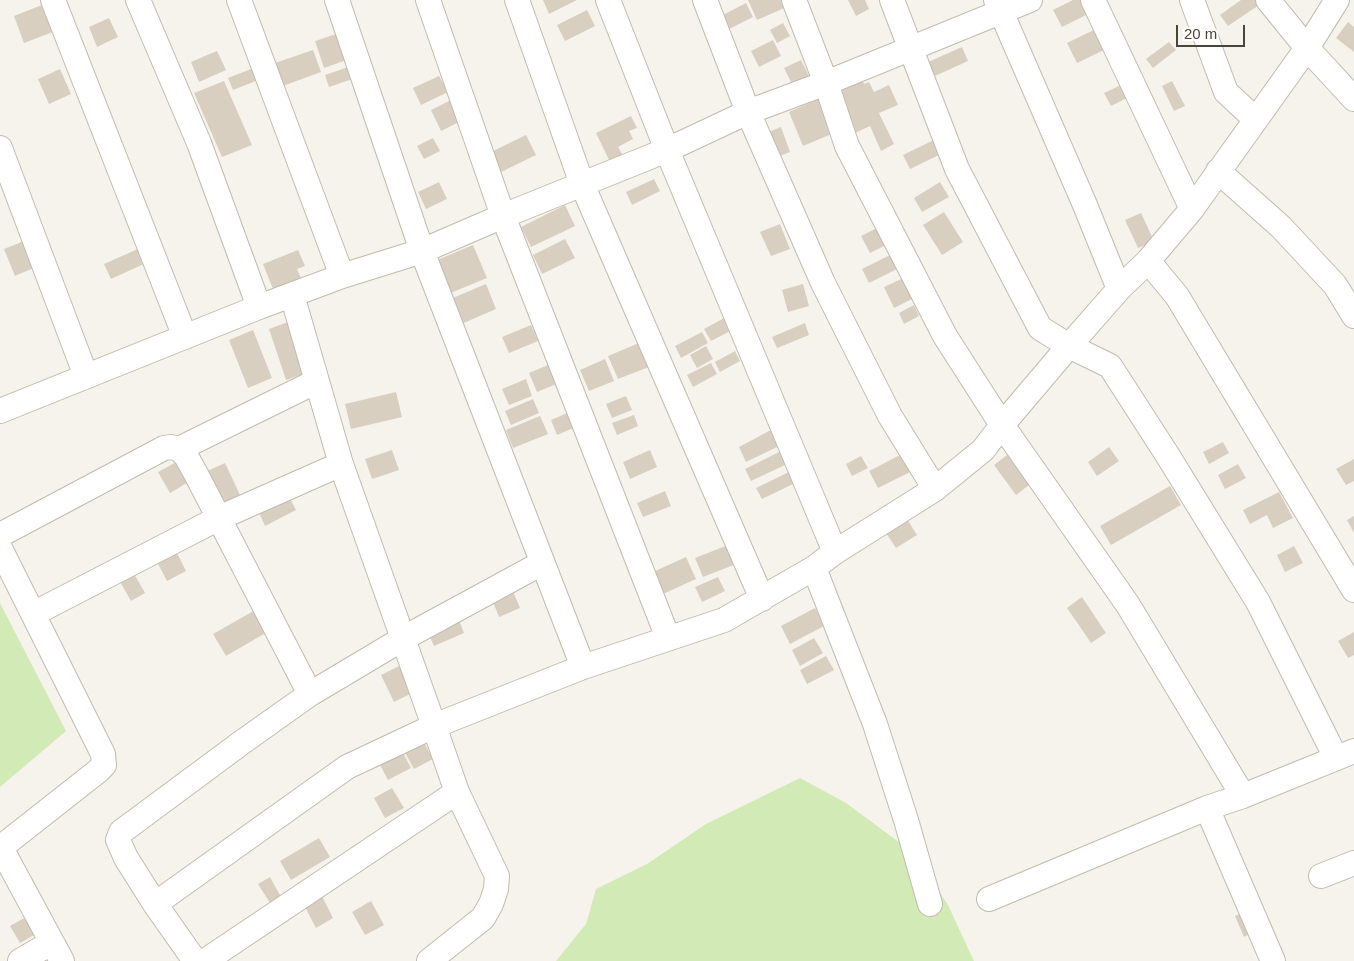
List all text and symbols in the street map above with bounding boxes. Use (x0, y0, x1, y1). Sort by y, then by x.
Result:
scale bar (1179, 15, 1248, 47)
text: 20 m (1184, 25, 1217, 42)

